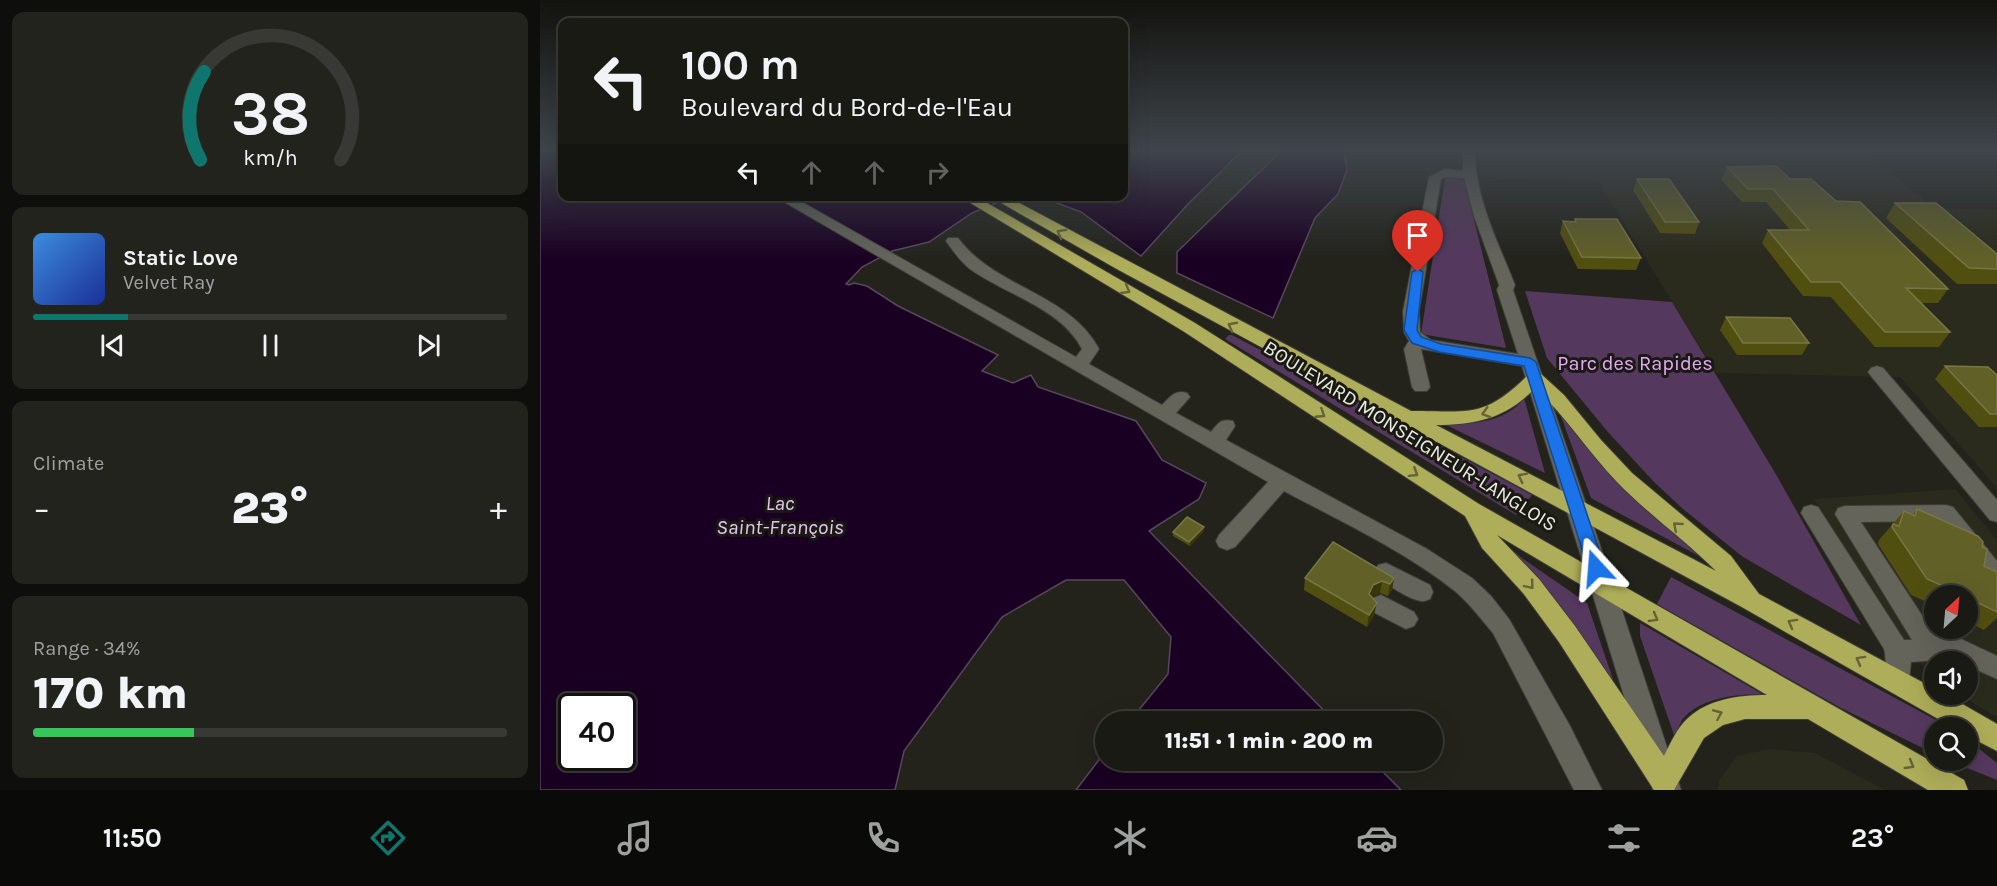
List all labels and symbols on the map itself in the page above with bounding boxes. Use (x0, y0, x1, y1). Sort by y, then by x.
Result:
pin (1392, 210, 1443, 272)
one-way arrow (1056, 229, 1067, 240)
one-way arrow (1120, 283, 1130, 294)
one-way arrow (1228, 322, 1238, 333)
street label: BOULEVARD MONSEIGNEUR-LANGLOIS (1259, 336, 1561, 536)
park label: Parc des Rapides (1557, 352, 1713, 375)
one-way arrow (1481, 406, 1492, 418)
one-way arrow (1315, 407, 1326, 418)
one-way arrow (1408, 466, 1418, 478)
one-way arrow (1518, 473, 1529, 485)
water label: Lac Saint-François (716, 491, 844, 539)
one-way arrow (1673, 522, 1684, 533)
position arrow (1564, 536, 1628, 600)
one-way arrow (1522, 578, 1533, 589)
north arrow (1924, 585, 1978, 639)
one-way arrow (1648, 611, 1659, 622)
one-way arrow (1788, 619, 1798, 630)
one-way arrow (1855, 656, 1866, 667)
speed limit sign: 40 (558, 693, 636, 771)
one-way arrow (1712, 710, 1723, 722)
one-way arrow (1904, 758, 1914, 769)

